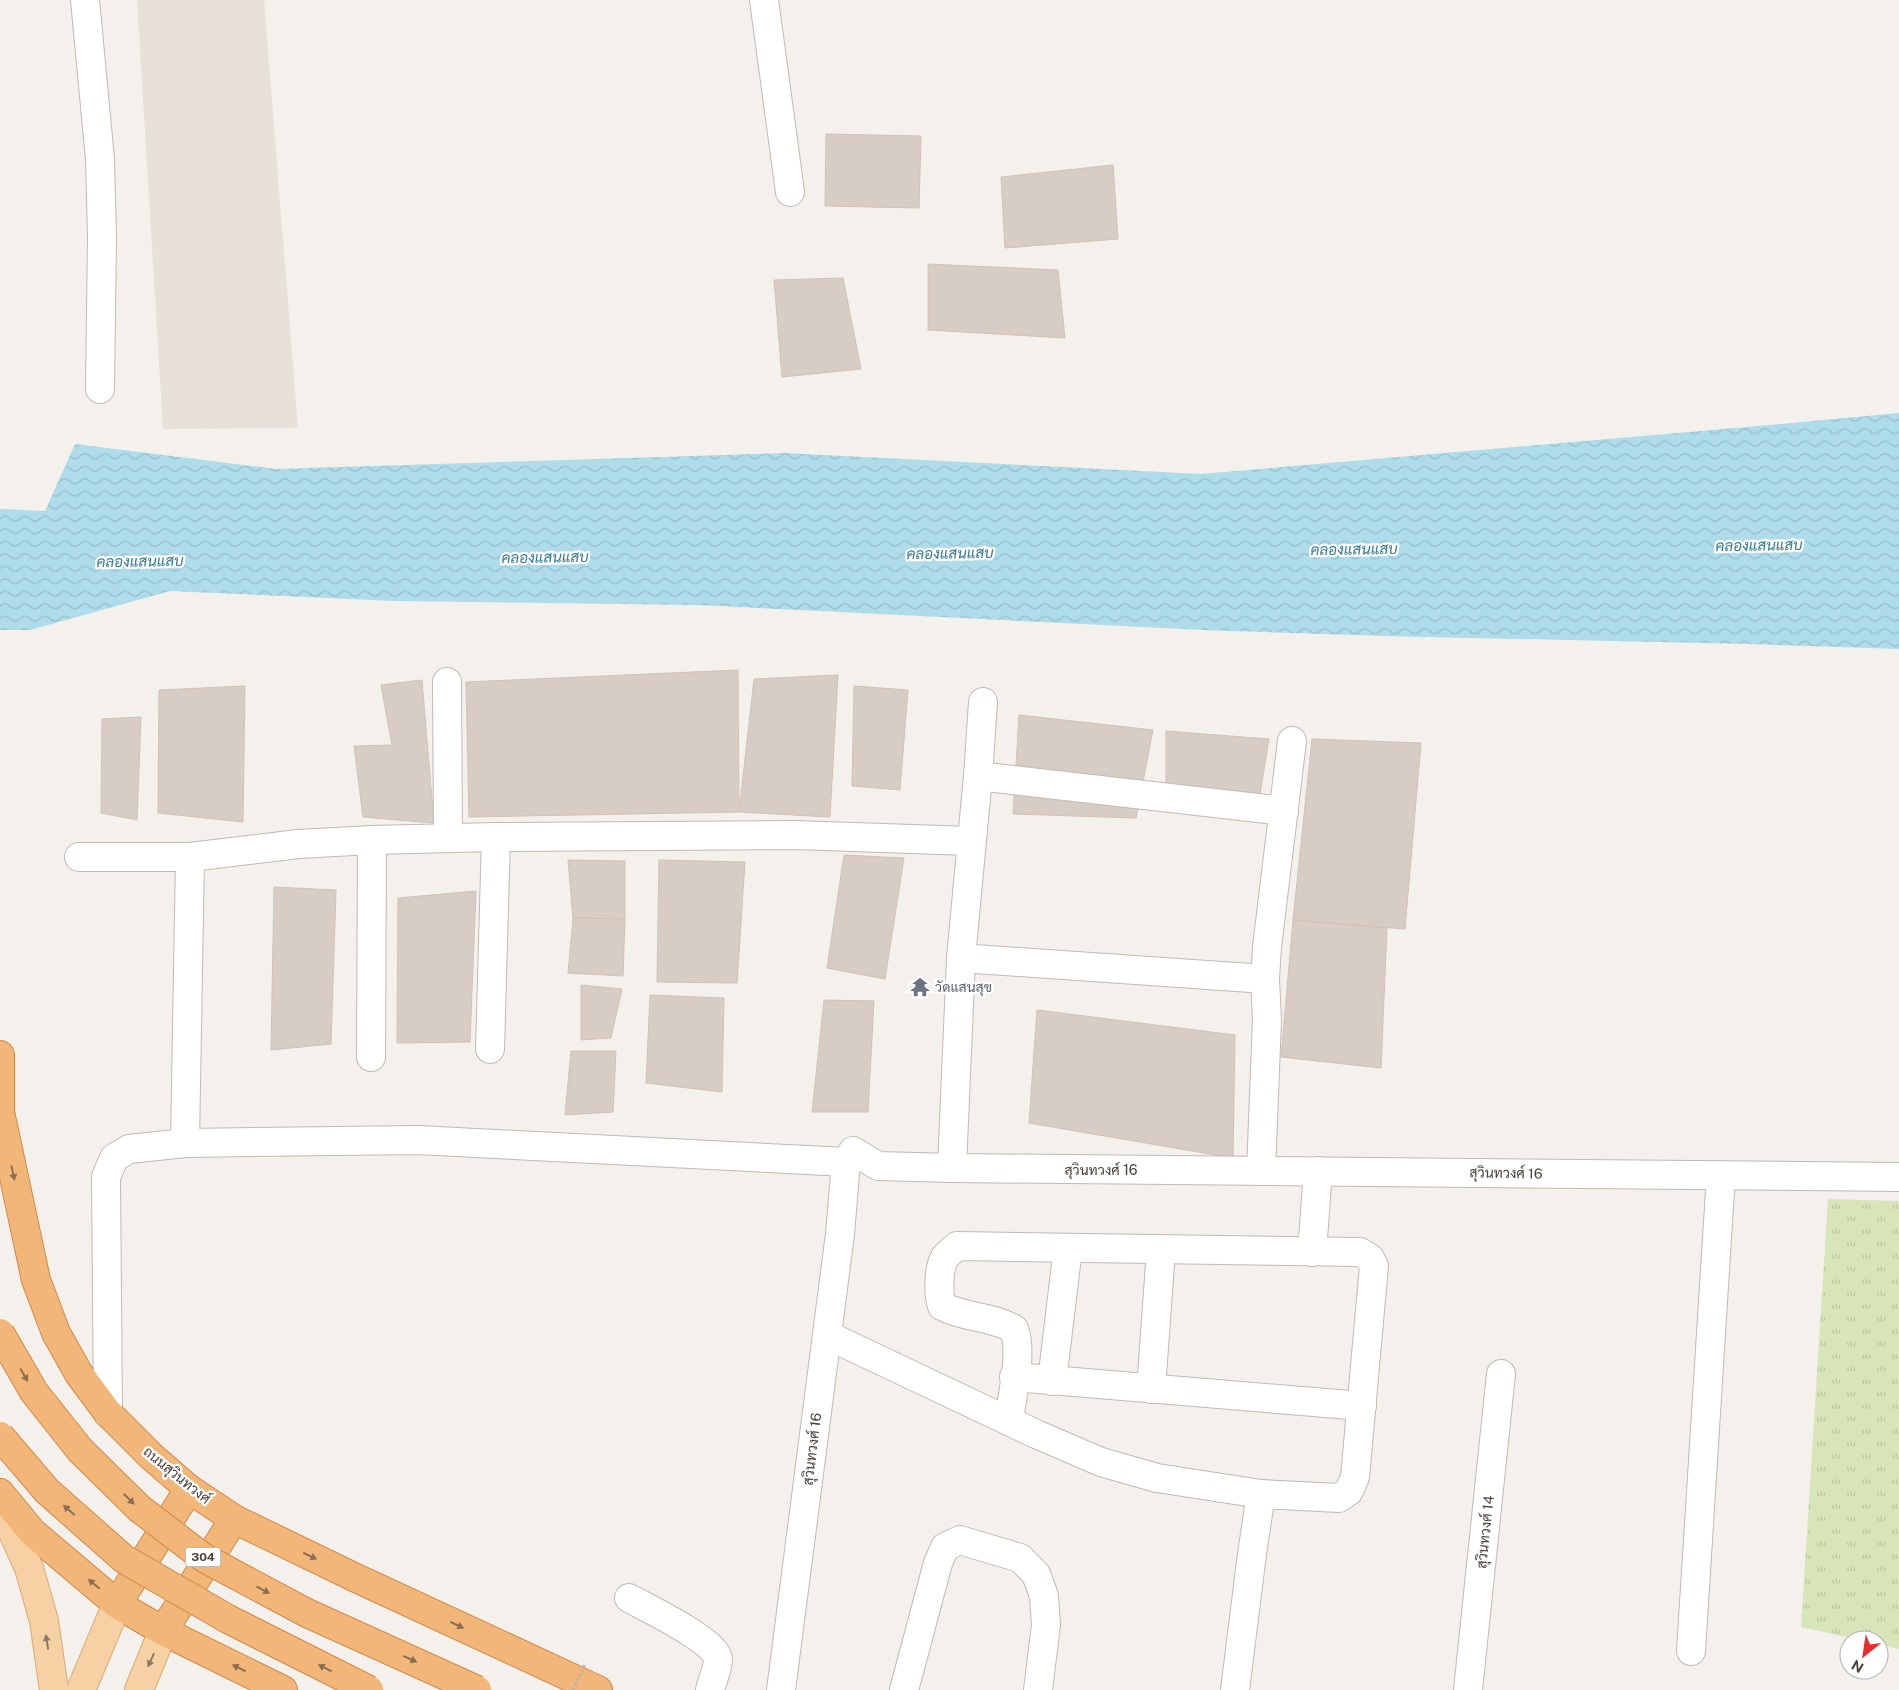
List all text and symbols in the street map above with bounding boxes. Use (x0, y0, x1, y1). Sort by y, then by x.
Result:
water label: คลองแสนแสบ (1715, 536, 1803, 554)
water label: คลองแสนแสบ (1310, 540, 1398, 558)
water label: คลองแสนแสบ (906, 544, 994, 562)
water label: คลองแสนแสบ (501, 548, 589, 566)
water label: คลองแสนแสบ (96, 552, 184, 570)
temple icon: วัดแสนสุข (909, 976, 931, 998)
place label: วัดแสนสุข (935, 979, 992, 997)
street label: สุวินทวงศ์ 16 (1064, 1161, 1138, 1180)
street label: สุวินทวงศ์ 16 (1469, 1163, 1543, 1184)
one-way arrow (9, 1165, 17, 1180)
one-way arrow (20, 1369, 29, 1382)
street label: สุวินทวงศ์ 16 (799, 1411, 826, 1487)
street label: ถนนสุวินทวงศ์ (139, 1442, 214, 1508)
one-way arrow (123, 1493, 135, 1505)
street label: สุวินทวงศ์ 14 (1472, 1494, 1499, 1569)
one-way arrow (63, 1504, 75, 1516)
road number: 304 (186, 1548, 220, 1566)
one-way arrow (302, 1551, 317, 1560)
one-way arrow (88, 1579, 101, 1590)
one-way arrow (256, 1586, 270, 1594)
one-way arrow (449, 1620, 464, 1629)
north arrow (1839, 1630, 1889, 1680)
one-way arrow (43, 1633, 51, 1649)
one-way arrow (146, 1653, 154, 1667)
one-way arrow (403, 1656, 417, 1664)
text: N (1849, 1657, 1866, 1676)
one-way arrow (232, 1664, 246, 1672)
one-way arrow (318, 1664, 332, 1672)

